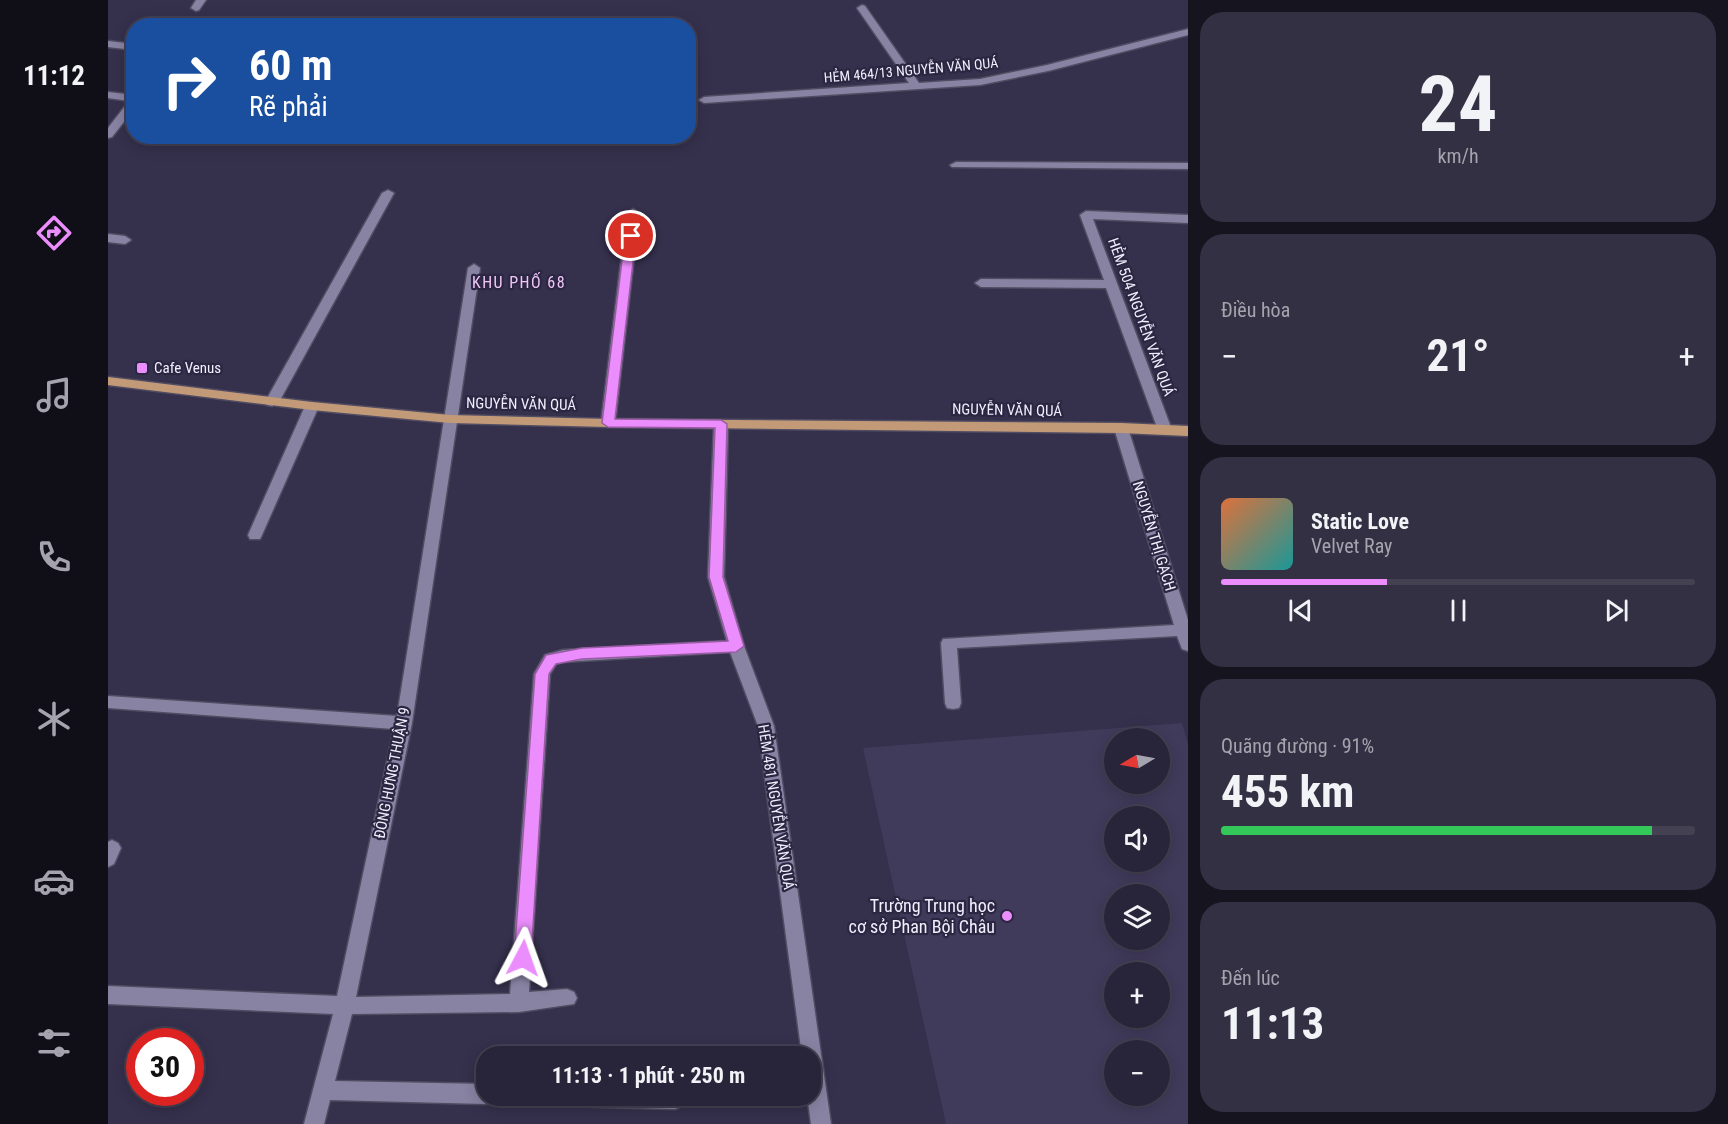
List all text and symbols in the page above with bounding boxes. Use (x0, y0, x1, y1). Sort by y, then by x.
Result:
text: 60 m (249, 41, 332, 90)
icon: right (150, 42, 228, 120)
street label: HẺM 464/13 NGUYỄN VĂN QUÁ (823, 52, 999, 86)
text: 24 (1419, 59, 1497, 150)
text: 11:12 (23, 60, 85, 92)
text: Rẽ phải (249, 91, 328, 123)
text: km/h (1437, 144, 1479, 168)
pin (605, 210, 656, 261)
icon: directions (33, 212, 75, 254)
icon: arrive (614, 219, 647, 252)
street label: HẺM 504 NGUYỄN VĂN QUÁ (1104, 235, 1179, 399)
district label: KHU PHỐ 68 (472, 271, 566, 292)
text: Điều hòa (1221, 298, 1290, 322)
text: 21° (1427, 329, 1490, 382)
text: − (1221, 337, 1238, 376)
text: + (1679, 337, 1695, 376)
place label: Cafe Venus (154, 359, 221, 377)
marker: Cafe Venus (135, 361, 149, 375)
icon: music (33, 374, 75, 416)
street label: NGUYỄN VĂN QUÁ (466, 393, 576, 414)
street label: NGUYỄN VĂN QUÁ (952, 399, 1062, 420)
street label: NGUYỄN THỊ GẠCH (1129, 479, 1180, 593)
text: Static Love (1311, 509, 1409, 534)
text: Velvet Ray (1311, 534, 1392, 558)
icon: phone (33, 536, 75, 578)
icon: previous (1284, 594, 1317, 627)
icon: pause (1442, 594, 1475, 627)
icon: next (1600, 594, 1633, 627)
icon: climate (33, 698, 75, 740)
street label: ĐÔNG HƯNG THUẬN 9 (370, 706, 414, 840)
street label: HẺM 481 NGUYỄN VĂN QUÁ (754, 723, 799, 891)
north arrow (1104, 728, 1170, 794)
map controls (1104, 728, 1170, 1106)
text: Quãng đường · 91% (1221, 734, 1374, 758)
text: 455 km (1221, 765, 1354, 818)
button: sound (1104, 806, 1170, 872)
icon: car (33, 860, 75, 902)
button: layers (1104, 884, 1170, 950)
place label: Trường Trung học cơ sở Phan Bội Châu (849, 895, 995, 937)
marker: Trường Trung học cơ sở Phan Bội Châu (1000, 909, 1014, 923)
position arrow (491, 926, 555, 990)
button: + (1104, 962, 1170, 1028)
text: Đến lúc (1221, 966, 1280, 990)
text: 11:13 (1221, 997, 1324, 1050)
icon: filters (33, 1022, 75, 1064)
speed limit sign: 30 (126, 1028, 204, 1106)
button: − (1104, 1040, 1170, 1106)
text: 11:13 · 1 phút · 250 m (552, 1063, 745, 1088)

